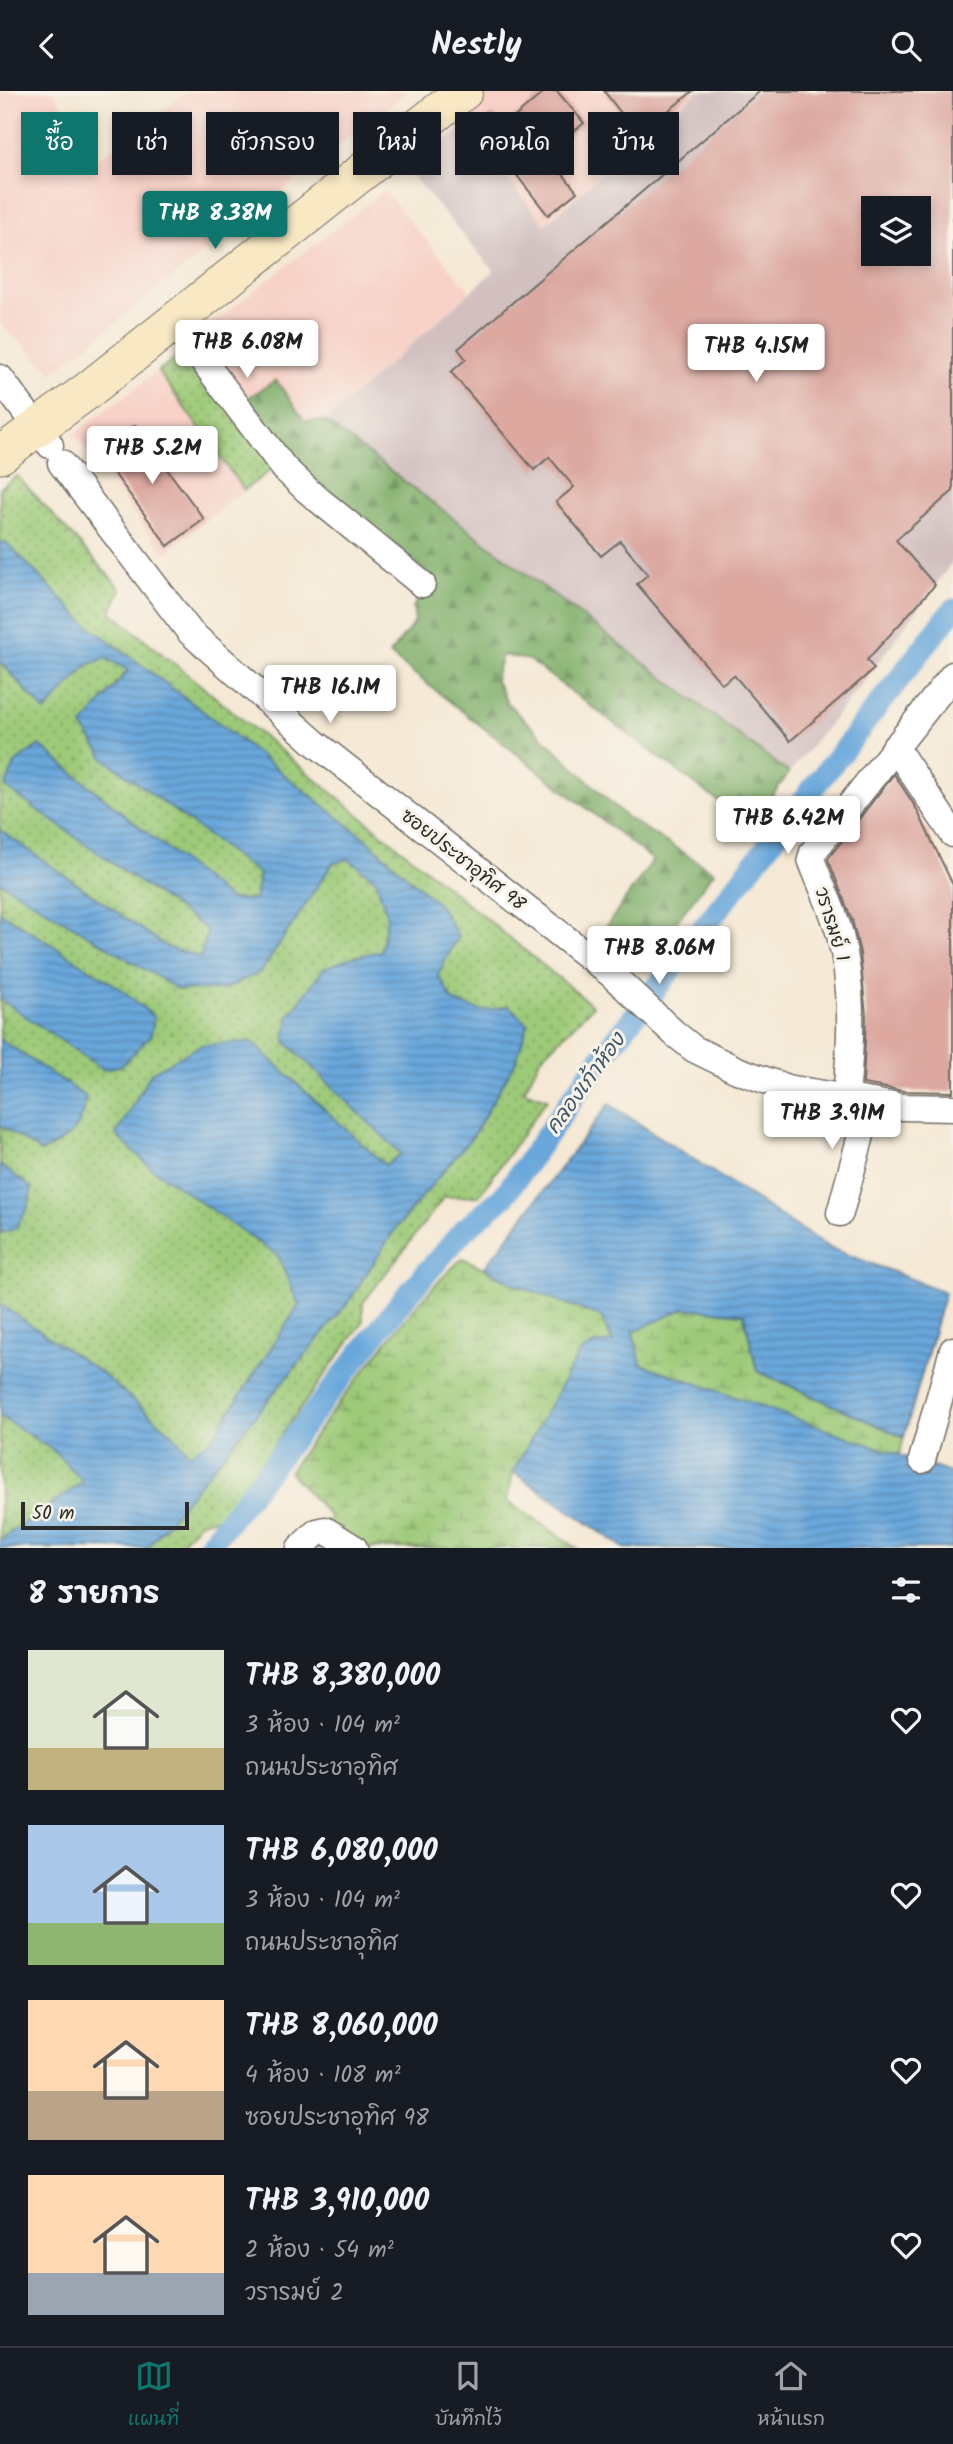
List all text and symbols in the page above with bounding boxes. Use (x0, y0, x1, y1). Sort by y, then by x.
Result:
text: Nestly (431, 20, 522, 71)
icon: back (28, 27, 66, 65)
icon: search (887, 27, 925, 65)
chip: ซื้อ (21, 112, 98, 175)
chip: เช่า (112, 112, 192, 175)
chip: ตัวกรอง (206, 112, 339, 175)
chip: ใหม่ (353, 112, 441, 175)
chip: คอนโด (455, 112, 574, 175)
chip: บ้าน (588, 112, 679, 175)
pin: THB 8.38M (135, 191, 295, 251)
text: THB 8.38M (158, 196, 272, 232)
map controls (861, 196, 931, 266)
button: layers (861, 196, 931, 266)
pin: THB 6.08M (167, 321, 327, 380)
pin: THB 4.15M (676, 324, 836, 384)
text: THB 6.08M (191, 325, 303, 361)
text: THB 4.15M (704, 329, 808, 365)
pin: THB 5.2M (80, 427, 224, 486)
text: THB 5.2M (103, 431, 201, 467)
pin: THB 16.1M (250, 665, 410, 725)
text: THB 16.1M (280, 670, 380, 706)
pin: THB 6.42M (708, 797, 868, 856)
text: THB 6.42M (732, 801, 844, 837)
street label: ซอยประชาอุทิศ 98 (394, 802, 532, 920)
street label: วรารมย์ 1 (806, 884, 857, 966)
pin: THB 8.06M (579, 927, 739, 986)
text: THB 8.06M (603, 931, 715, 967)
water label: คลองเก้าห้อง (538, 1025, 636, 1142)
pin: THB 3.91M (752, 1091, 912, 1151)
text: THB 3.91M (780, 1096, 884, 1132)
scale bar (21, 1499, 189, 1531)
text: 50 m (32, 1499, 74, 1529)
text: 8 รายการ (28, 1571, 160, 1619)
icon: filters (887, 1571, 925, 1609)
text: THB 8,380,000 (245, 1653, 440, 1701)
icon: home (84, 1678, 168, 1762)
icon: heart (887, 1701, 925, 1739)
text: 3 ห้อง · 104 m² (245, 1708, 400, 1744)
text: ถนนประชาอุทิศ (245, 1751, 397, 1787)
text: THB 6,080,000 (245, 1828, 438, 1876)
icon: home (84, 1853, 168, 1937)
icon: heart (887, 1876, 925, 1914)
text: 3 ห้อง · 104 m² (245, 1883, 400, 1919)
text: ถนนประชาอุทิศ (245, 1926, 397, 1962)
text: THB 8,060,000 (245, 2003, 438, 2051)
icon: home (84, 2028, 168, 2112)
icon: heart (887, 2051, 925, 2089)
text: 4 ห้อง · 108 m² (245, 2058, 401, 2094)
text: ซอยประชาอุทิศ 98 (245, 2101, 429, 2137)
text: THB 3,910,000 (245, 2178, 429, 2226)
icon: home (84, 2203, 168, 2287)
icon: heart (887, 2226, 925, 2264)
text: 2 ห้อง · 54 m² (245, 2233, 394, 2269)
text: วรารมย์ 2 (245, 2276, 344, 2312)
tab: แผนที่ (128, 2357, 179, 2435)
tab: บันทึกไว้ (435, 2357, 502, 2435)
tab: หน้าแรก (757, 2357, 825, 2435)

